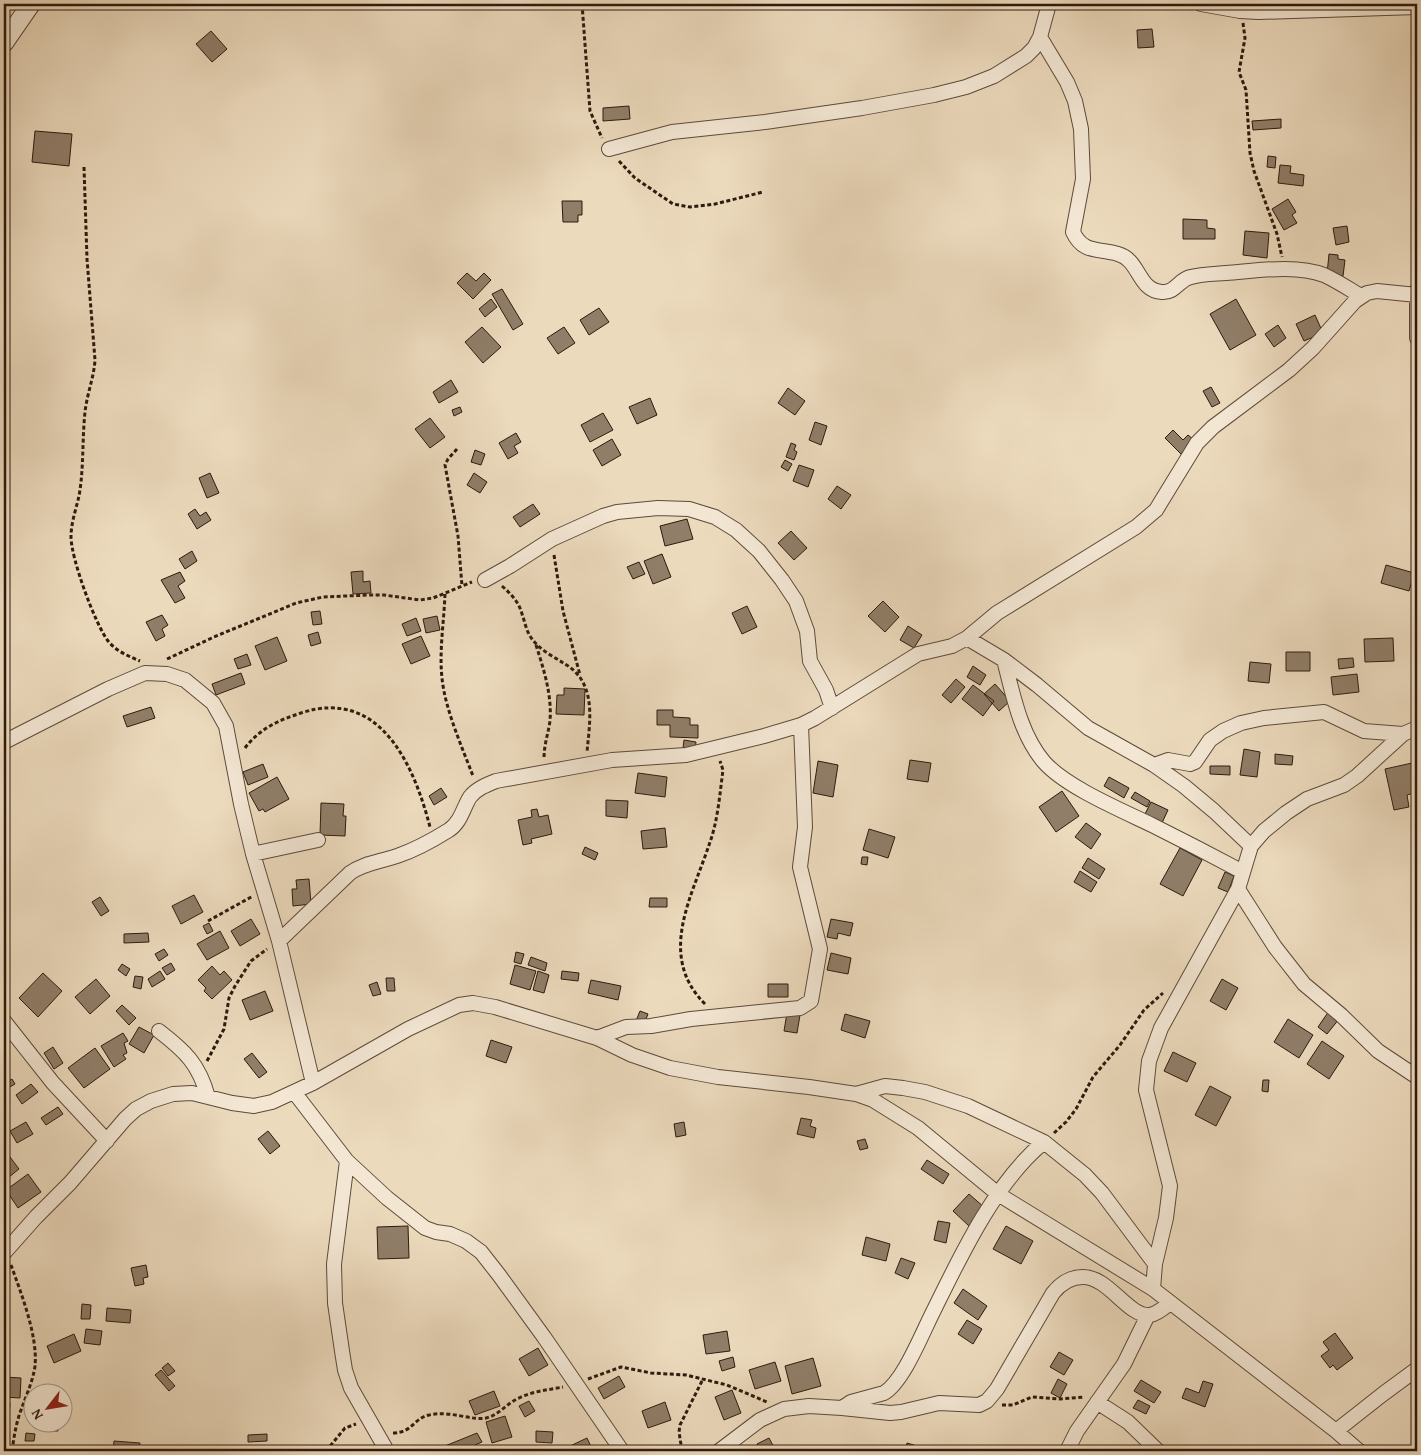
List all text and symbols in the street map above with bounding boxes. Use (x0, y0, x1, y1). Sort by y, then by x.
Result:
north arrow (22, 1382, 72, 1432)
text: N (26, 1405, 48, 1424)

